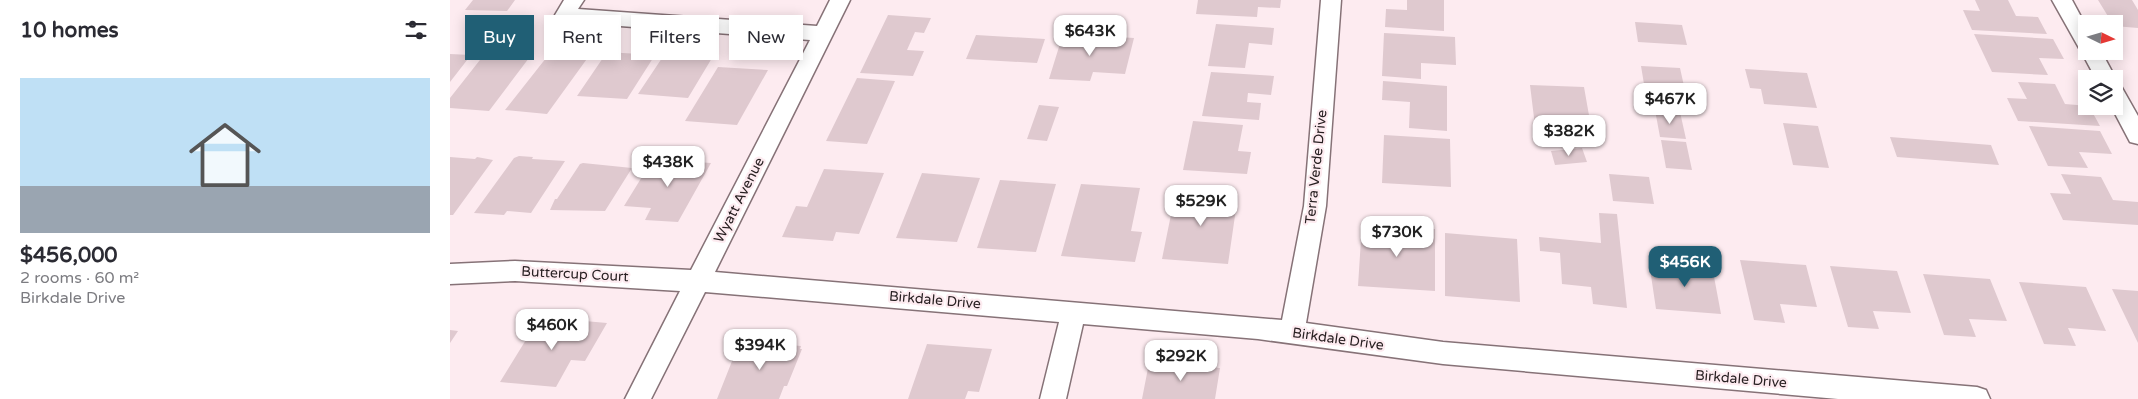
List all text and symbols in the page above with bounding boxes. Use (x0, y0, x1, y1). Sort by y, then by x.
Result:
chip: Buy (465, 15, 534, 60)
chip: Rent (544, 15, 621, 60)
chip: Filters (631, 15, 719, 60)
chip: New (729, 15, 803, 60)
pin: $643K (1055, 15, 1125, 57)
north arrow (2078, 15, 2122, 60)
map controls (2078, 15, 2123, 115)
icon: filters (402, 16, 430, 44)
text: 10 homes (20, 18, 119, 43)
text: $643K (1065, 21, 1115, 41)
button: layers (2078, 70, 2123, 115)
pin: $467K (1635, 82, 1705, 125)
text: $467K (1645, 89, 1695, 109)
street label: Terra Verde Drive (1302, 109, 1330, 225)
icon: home (180, 110, 270, 200)
pin: $382K (1534, 114, 1604, 157)
text: $382K (1544, 121, 1594, 141)
pin: $438K (633, 146, 703, 188)
text: $438K (643, 152, 693, 172)
street label: Wyatt Avenue (710, 154, 768, 246)
pin: $529K (1166, 184, 1236, 227)
text: $529K (1176, 191, 1226, 211)
pin: $730K (1362, 216, 1432, 258)
text: $730K (1372, 222, 1422, 242)
text: $456,000 (20, 243, 118, 268)
pin: $456K (1650, 246, 1720, 288)
text: $456K (1660, 252, 1710, 272)
street label: Buttercup Court (521, 263, 630, 285)
text: 2 rooms · 60 m² (20, 268, 139, 288)
text: Birkdale Drive (20, 288, 125, 308)
street label: Birkdale Drive (888, 288, 982, 312)
pin: $460K (517, 308, 587, 351)
text: $460K (527, 315, 577, 335)
street label: Birkdale Drive (1291, 324, 1385, 354)
pin: $394K (725, 328, 795, 371)
text: $394K (735, 335, 785, 355)
pin: $292K (1146, 340, 1216, 382)
text: $292K (1156, 346, 1206, 366)
street label: Birkdale Drive (1694, 367, 1788, 391)

